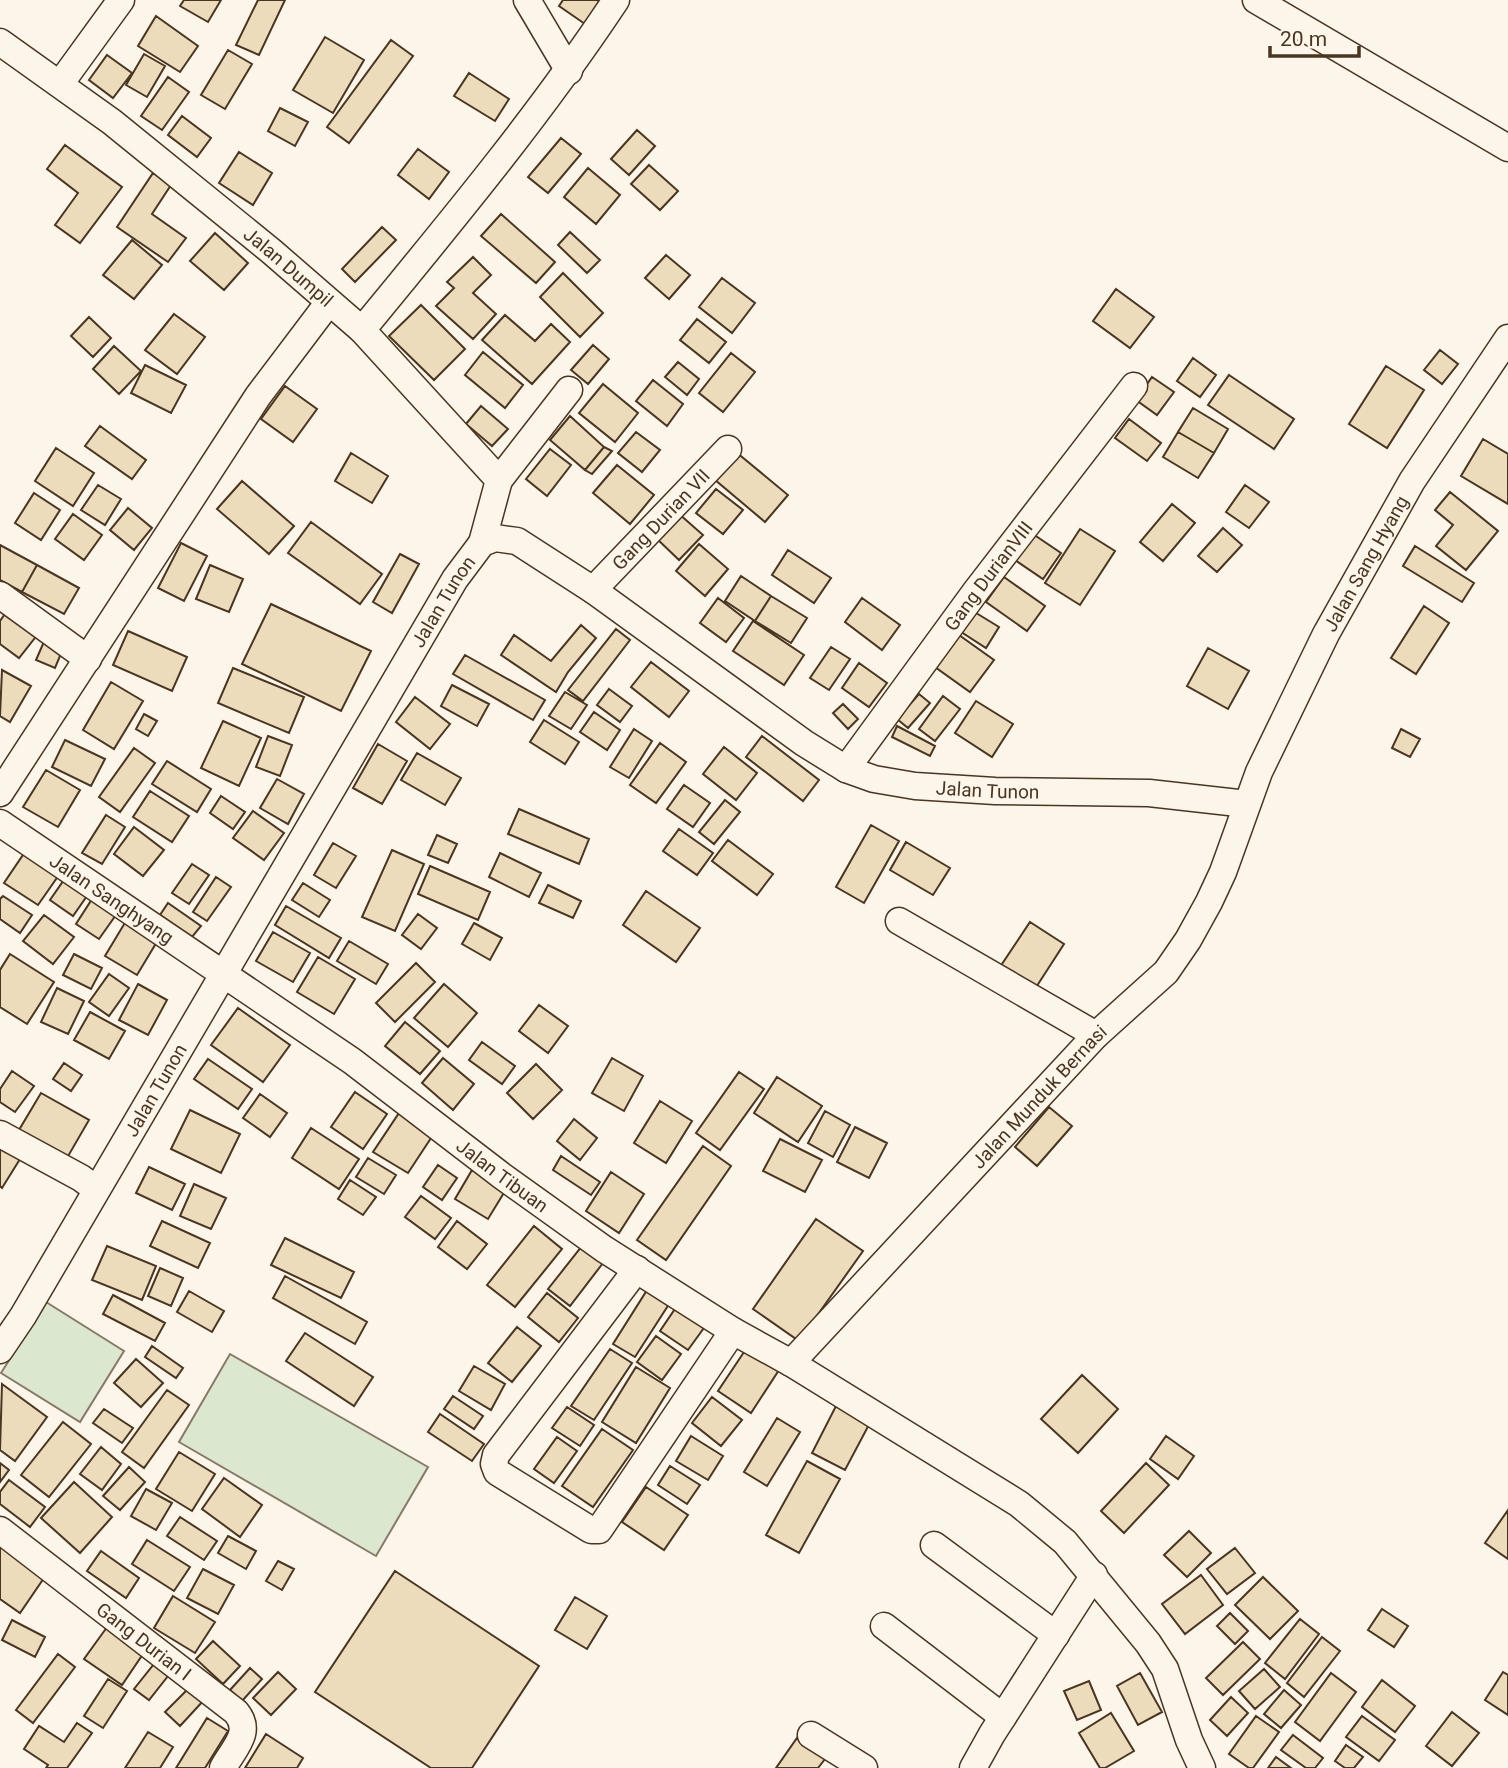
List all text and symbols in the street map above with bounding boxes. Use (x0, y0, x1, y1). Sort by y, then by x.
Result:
scale bar (1270, 14, 1359, 58)
text: 20 m (1280, 27, 1327, 51)
street label: Jalan Dumpil (239, 222, 338, 311)
street label: Gang Durian VII (607, 464, 714, 575)
street label: Jalan Sang Hyang (1318, 491, 1413, 636)
street label: Gang DurianVIII (939, 516, 1037, 635)
street label: Jalan Tunon (406, 551, 480, 651)
street label: Jalan Tunon (935, 776, 1039, 803)
street label: Jalan Sanghyang (45, 849, 178, 949)
street label: Jalan Munduk Bernasi (967, 1020, 1111, 1173)
street label: Jalan Tunon (119, 1040, 192, 1140)
street label: Jalan Tibuan (452, 1134, 553, 1217)
street label: Gang Durian I (92, 1597, 196, 1685)

